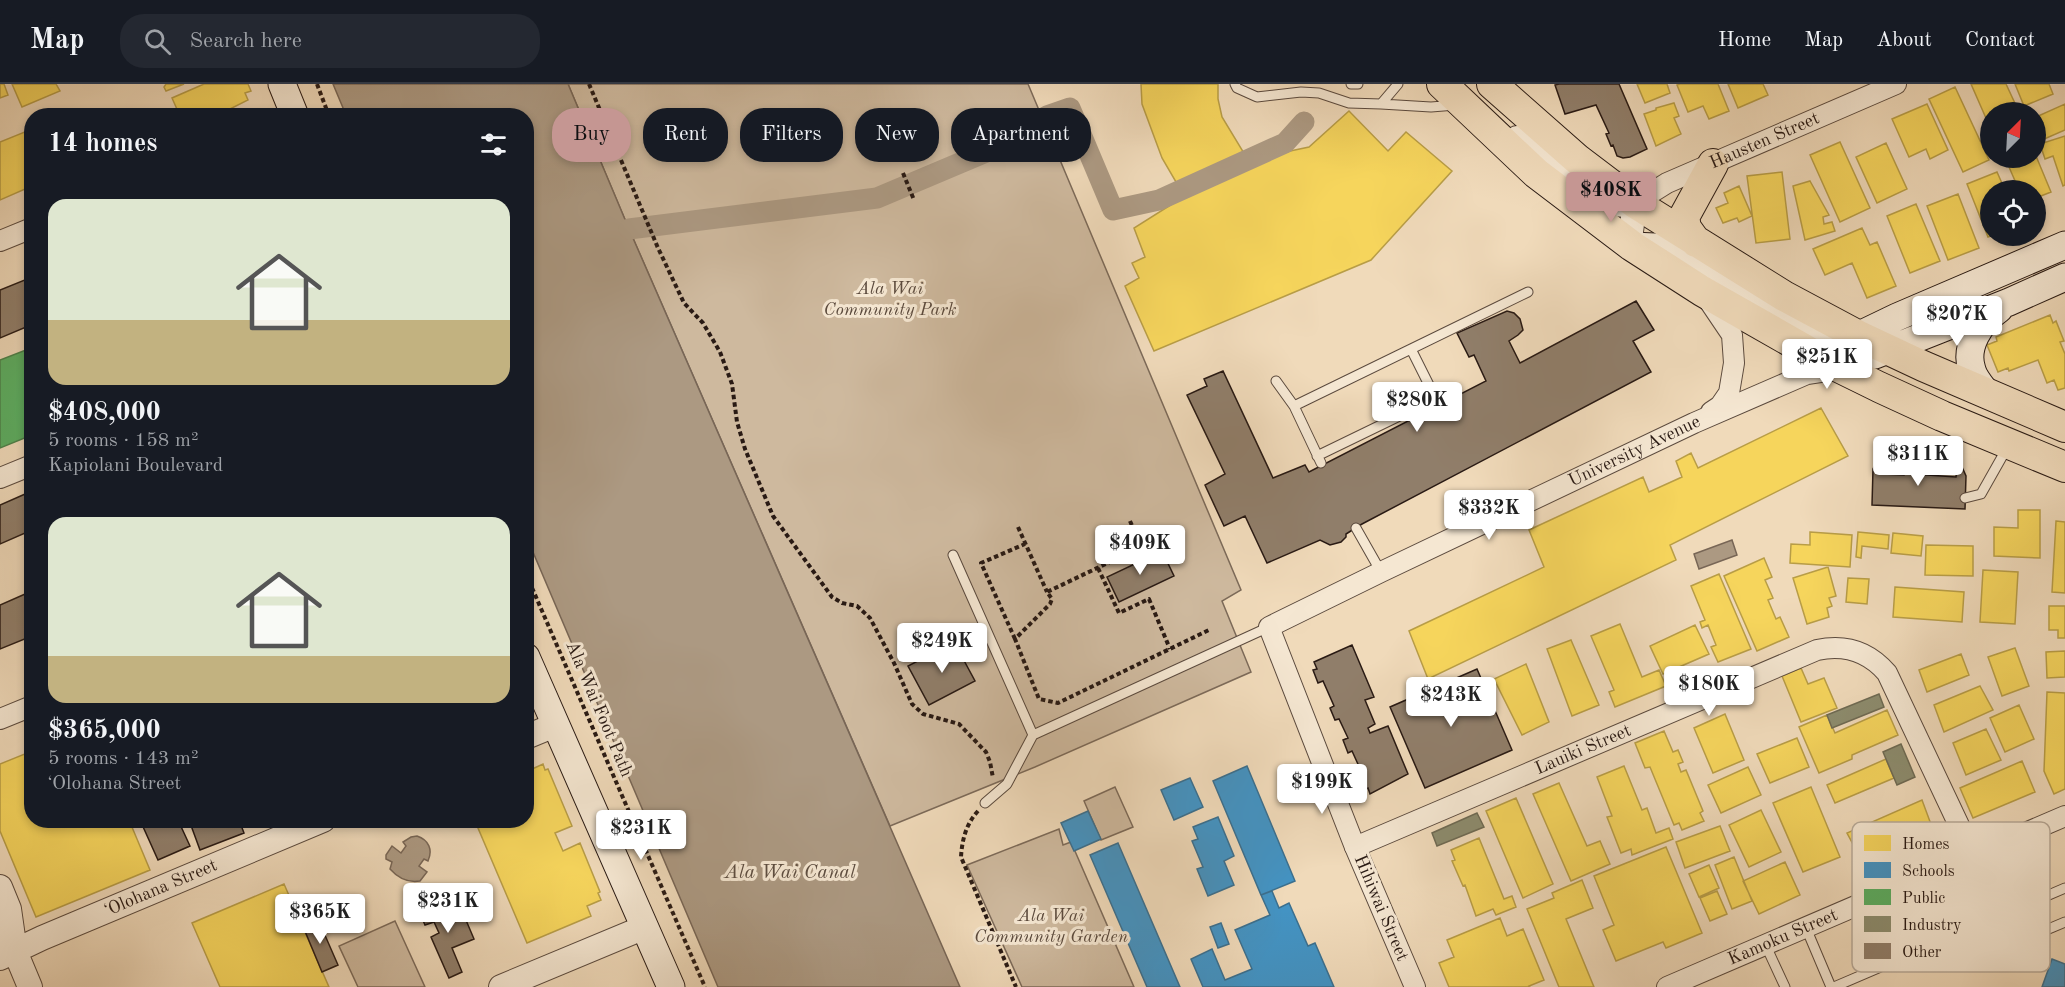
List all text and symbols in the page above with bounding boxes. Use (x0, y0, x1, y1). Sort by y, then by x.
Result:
search box (120, 14, 540, 68)
icon: search (141, 25, 174, 58)
text: Map (30, 27, 84, 55)
text: Search here (189, 30, 302, 52)
text: Home (1718, 30, 1771, 51)
text: Map (1804, 30, 1843, 51)
text: About (1876, 30, 1932, 51)
text: Contact (1965, 30, 2035, 51)
north arrow (1980, 102, 2046, 168)
map controls (1980, 102, 2046, 246)
chip: Buy (552, 108, 631, 162)
chip: Rent (643, 108, 728, 162)
chip: Filters (740, 108, 843, 162)
chip: New (855, 108, 939, 162)
chip: Apartment (951, 108, 1091, 162)
street label: Hausten Street (1707, 109, 1822, 172)
icon: filters (477, 128, 510, 161)
text: 14 homes (48, 131, 157, 157)
pin: $408K (1569, 172, 1653, 223)
button: locate (1980, 180, 2046, 246)
text: $408K (1580, 181, 1642, 201)
icon: home (225, 238, 333, 346)
park label: Ala Wai Community Park (823, 280, 957, 319)
pin: $207K (1915, 296, 1999, 347)
text: $207K (1926, 305, 1988, 325)
pin: $251K (1785, 339, 1869, 390)
text: $251K (1796, 348, 1858, 368)
pin: $280K (1375, 382, 1459, 433)
text: $280K (1386, 391, 1448, 411)
text: $408,000 (48, 400, 161, 426)
street label: University Avenue (1566, 412, 1703, 490)
text: 5 rooms · 158 m² (48, 431, 198, 451)
pin: $311K (1876, 436, 1960, 487)
text: $311K (1887, 445, 1949, 465)
text: Kapiolani Boulevard (48, 456, 223, 476)
pin: $332K (1447, 490, 1531, 541)
text: $332K (1458, 499, 1520, 519)
pin: $409K (1098, 525, 1182, 576)
text: $409K (1109, 534, 1171, 554)
icon: home (225, 556, 333, 664)
pin: $249K (900, 623, 984, 674)
text: $249K (911, 632, 973, 652)
street label: Ala Wai Foot Path (562, 638, 636, 780)
pin: $180K (1667, 666, 1751, 717)
text: $180K (1678, 675, 1740, 695)
pin: $243K (1409, 677, 1493, 728)
text: $243K (1420, 686, 1482, 706)
text: $365,000 (48, 718, 161, 744)
street label: Lauiki Street (1532, 721, 1634, 778)
text: 5 rooms · 143 m² (48, 749, 198, 769)
pin: $199K (1280, 764, 1364, 815)
text: $199K (1291, 773, 1353, 793)
text: ʻOlohana Street (48, 774, 181, 794)
pin: $231K (599, 810, 683, 861)
text: $231K (610, 819, 672, 839)
legend (1852, 822, 2050, 972)
text: Homes (1902, 837, 1950, 853)
street label: Hihiwai Street (1351, 852, 1411, 964)
street label: ʻOlohana Street (102, 856, 220, 920)
water label: Ala Wai Canal (723, 863, 856, 883)
text: Schools (1902, 864, 1955, 880)
pin: $231K (406, 883, 490, 934)
text: Public (1902, 891, 1945, 907)
text: $231K (417, 892, 479, 912)
pin: $365K (278, 894, 362, 945)
text: $365K (289, 903, 351, 923)
street label: Kamoku Street (1725, 906, 1840, 969)
park label: Ala Wai Community Garden (974, 907, 1128, 946)
text: Industry (1902, 918, 1962, 934)
text: Other (1902, 945, 1942, 961)

